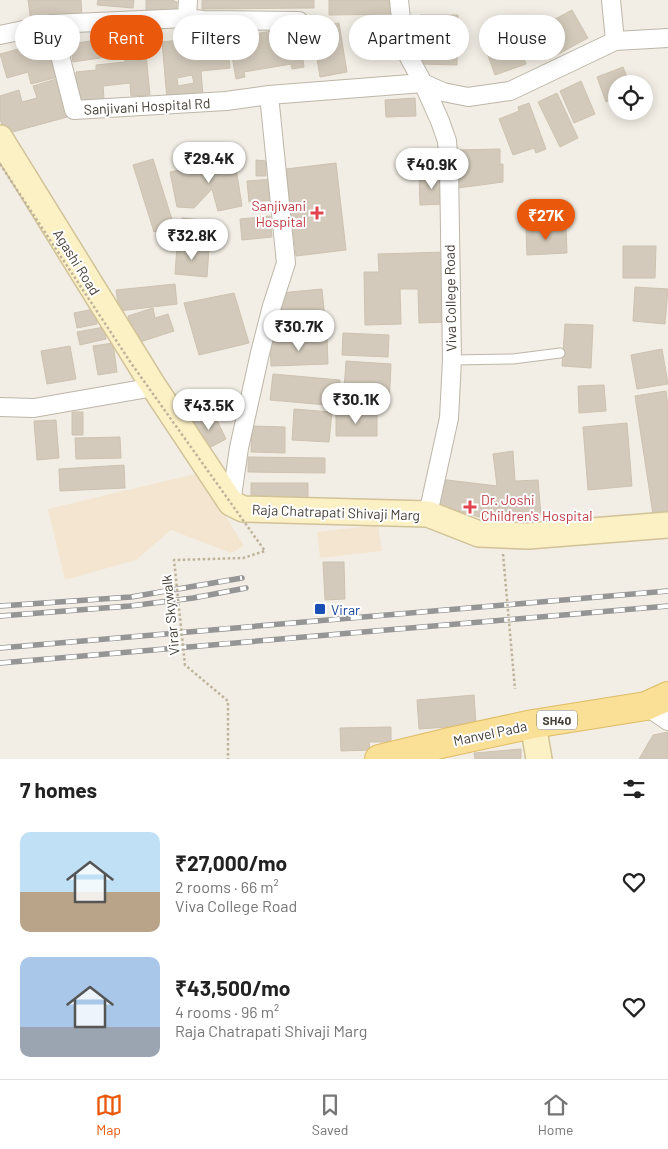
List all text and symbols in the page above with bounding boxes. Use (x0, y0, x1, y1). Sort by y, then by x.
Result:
chip: Buy (15, 15, 80, 60)
chip: Rent (90, 15, 163, 60)
chip: Filters (173, 15, 259, 60)
chip: New (269, 15, 339, 60)
chip: Apartment (349, 15, 469, 60)
chip: House (479, 15, 565, 60)
map controls (608, 75, 653, 120)
button: locate (608, 75, 653, 120)
street label: Sanjivani Hospital Rd (83, 94, 211, 118)
pin: ₹29.4K (168, 142, 250, 184)
text: ₹29.4K (184, 148, 234, 167)
pin: ₹40.9K (391, 148, 473, 190)
text: ₹40.9K (407, 154, 457, 173)
place label: Sanjivani Hospital (251, 197, 306, 230)
pin: ₹27K (516, 198, 576, 241)
text: ₹27K (528, 205, 564, 224)
marker: Sanjivani Hospital (310, 206, 324, 220)
pin: ₹32.8K (151, 218, 233, 261)
text: ₹32.8K (167, 225, 217, 244)
street label: Agashi Road (50, 226, 104, 298)
street label: Viva College Road (441, 244, 459, 352)
pin: ₹30.7K (258, 310, 340, 352)
text: ₹30.7K (274, 316, 324, 335)
pin: ₹30.1K (315, 382, 397, 425)
pin: ₹43.5K (168, 388, 250, 431)
text: ₹30.1K (333, 389, 379, 408)
text: ₹43.5K (184, 395, 234, 414)
place label: Dr. Joshi Children's Hospital (481, 491, 592, 524)
marker: Dr. Joshi Children's Hospital (463, 500, 477, 514)
street label: Raja Chatrapati Shivaji Marg (252, 501, 420, 523)
street label: Virar Skywalk (157, 574, 183, 656)
place label: Virar (331, 601, 360, 618)
marker: Virar (313, 602, 327, 616)
road number: SH40 (537, 710, 577, 730)
street label: Manvel Pada (452, 717, 528, 749)
icon: filters (620, 775, 648, 803)
text: 7 homes (20, 777, 97, 802)
text: ₹27,000/mo (175, 850, 287, 875)
icon: home (60, 852, 120, 912)
icon: heart (620, 868, 648, 896)
text: 2 rooms · 66 m² (175, 877, 279, 896)
text: Viva College Road (175, 896, 297, 915)
text: ₹43,500/mo (175, 975, 290, 1000)
icon: home (60, 977, 120, 1037)
icon: heart (620, 993, 648, 1021)
text: 4 rooms · 96 m² (175, 1002, 279, 1021)
text: Raja Chatrapati Shivaji Marg (175, 1021, 367, 1040)
tab: Map (95, 1091, 123, 1138)
tab: Saved (312, 1091, 349, 1138)
tab: Home (538, 1091, 573, 1138)

